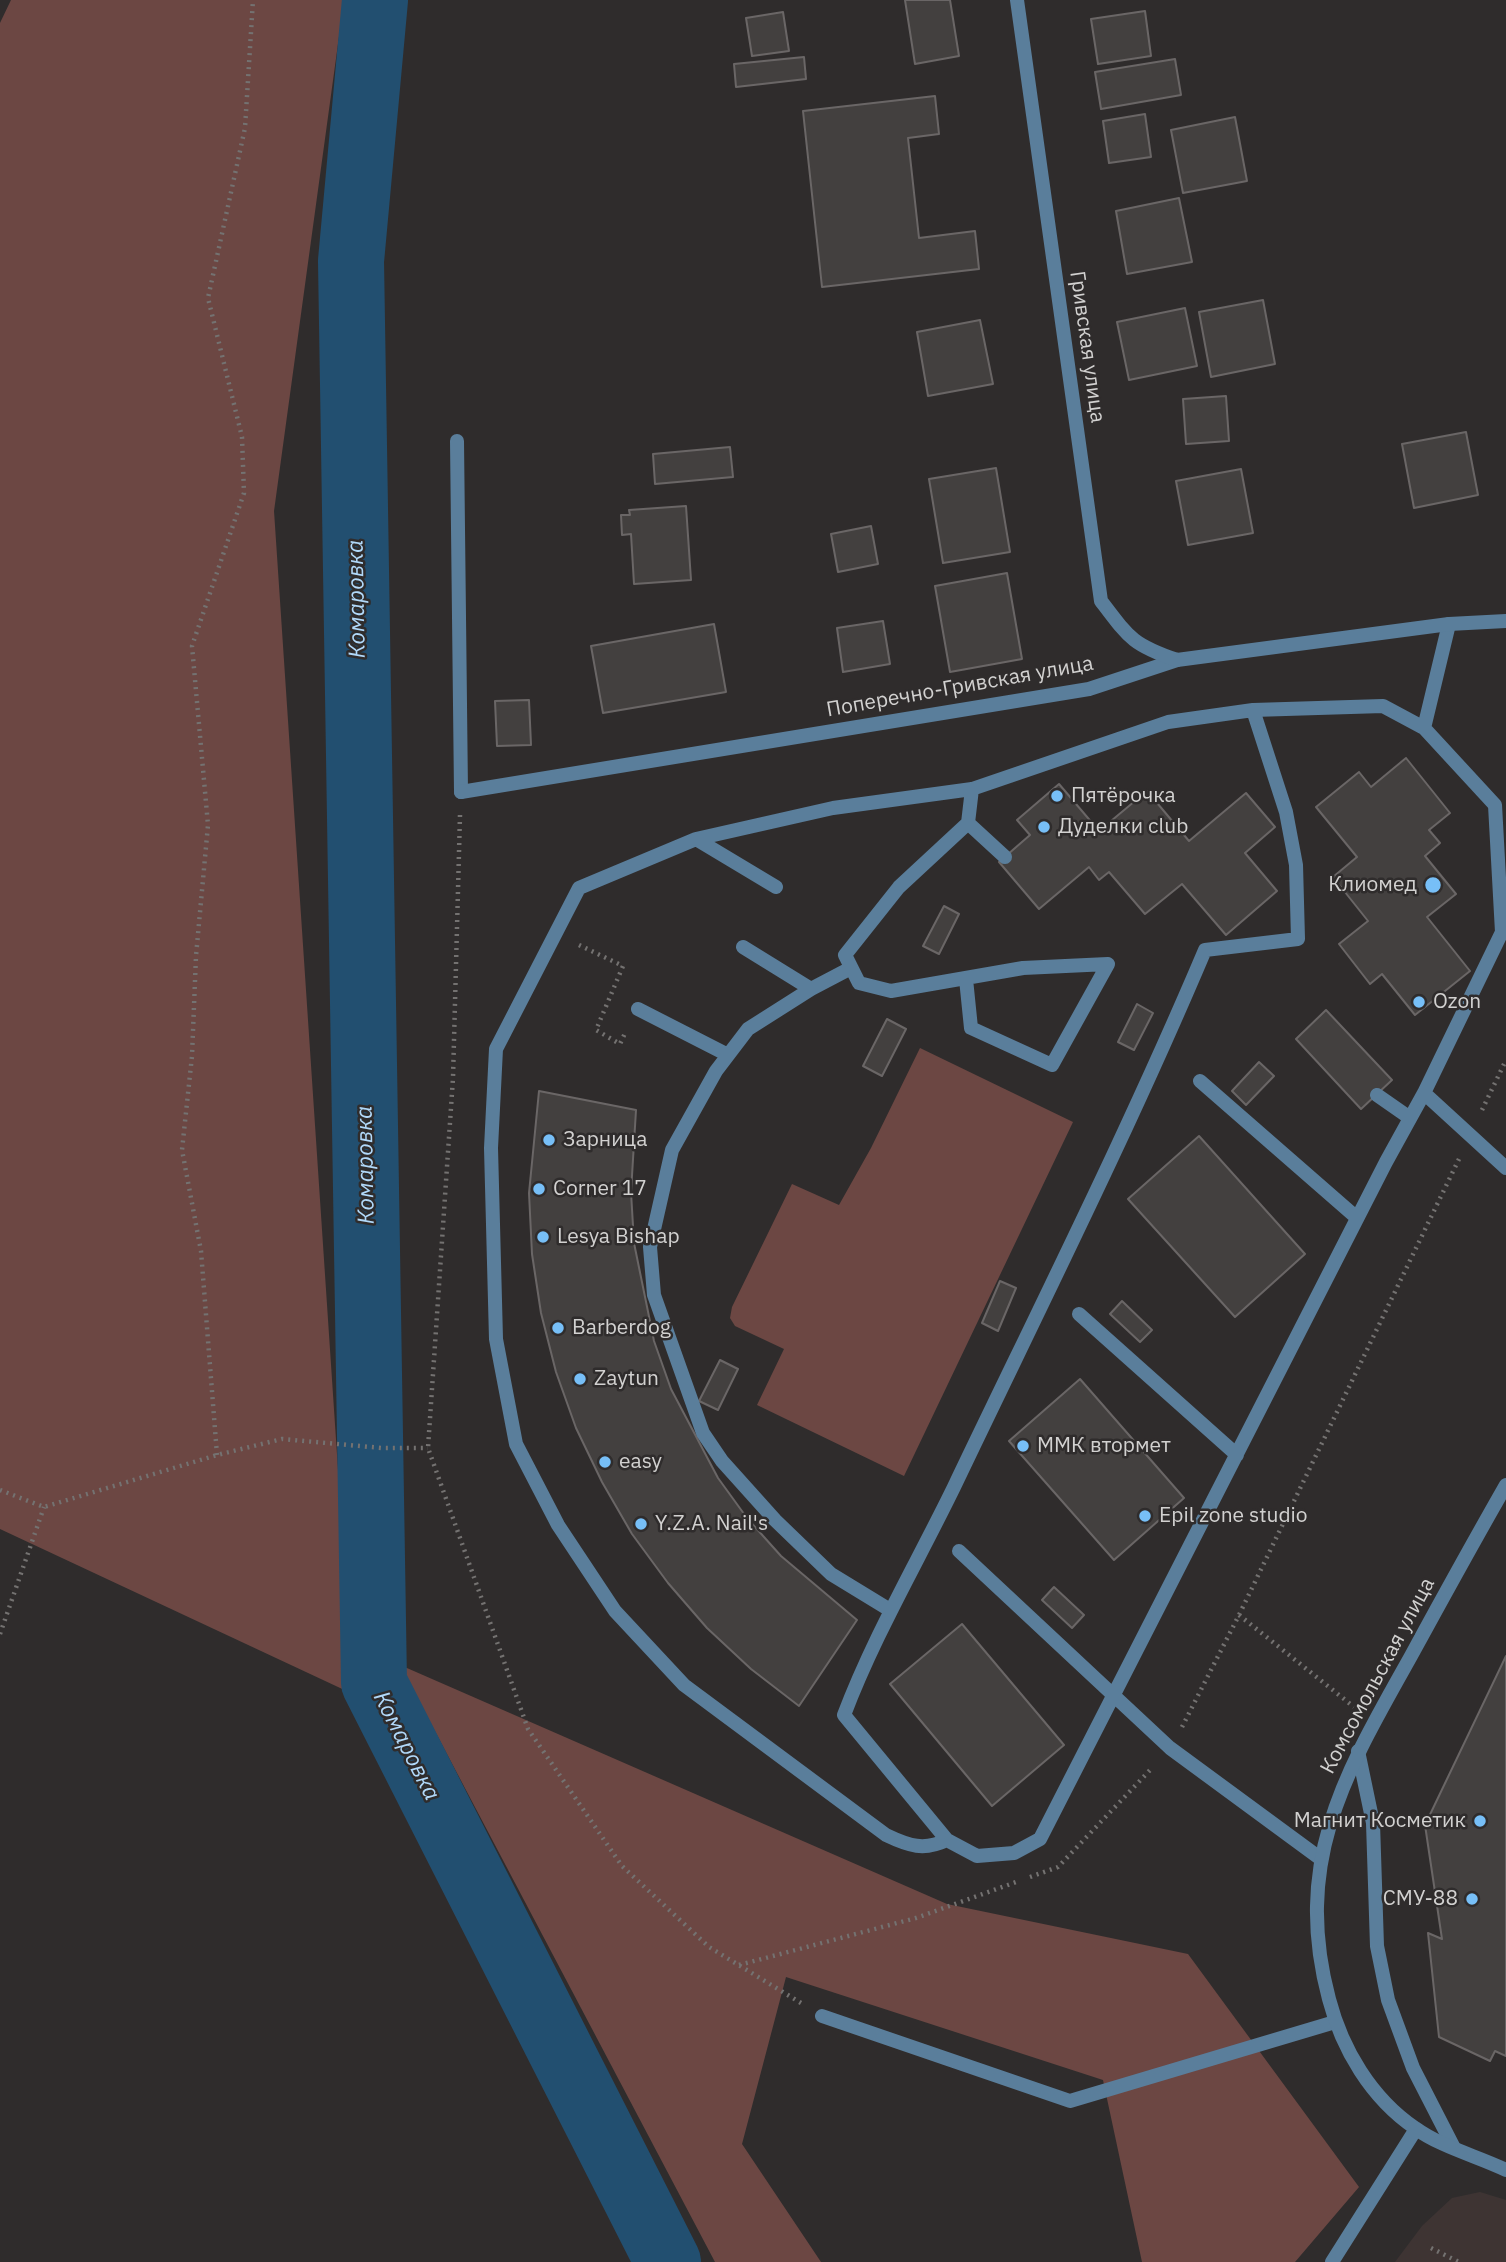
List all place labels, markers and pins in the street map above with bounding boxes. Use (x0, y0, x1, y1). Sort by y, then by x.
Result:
place label: Пятёрочка (1071, 783, 1176, 809)
marker: Пятёрочка (1049, 788, 1065, 804)
place label: Дуделки club (1058, 814, 1188, 840)
marker: Дуделки club (1036, 819, 1052, 835)
place label: Клиомед (1328, 872, 1417, 898)
marker: Клиомед (1423, 875, 1443, 895)
place label: Ozon (1433, 989, 1481, 1015)
marker: Ozon (1411, 994, 1427, 1010)
place label: Зарница (563, 1127, 647, 1153)
marker: Зарница (541, 1132, 557, 1148)
place label: Corner 17 (553, 1176, 647, 1202)
marker: Corner 17 (531, 1181, 547, 1197)
place label: Lesya Bishap (557, 1224, 680, 1250)
marker: Lesya Bishap (535, 1229, 551, 1245)
place label: Barberdog (572, 1315, 671, 1341)
marker: Barberdog (550, 1320, 566, 1336)
place label: Zaytun (594, 1366, 659, 1392)
marker: Zaytun (572, 1371, 588, 1387)
place label: ММК втормет (1037, 1433, 1171, 1459)
marker: ММК втормет (1015, 1438, 1031, 1454)
place label: easy (619, 1449, 662, 1475)
marker: easy (597, 1454, 613, 1470)
place label: Epil zone studio (1159, 1503, 1308, 1529)
marker: Epil zone studio (1137, 1508, 1153, 1524)
place label: Y.Z.A. Nail's (655, 1511, 768, 1537)
marker: Y.Z.A. Nail's (633, 1516, 649, 1532)
place label: Магнит Косметик (1294, 1808, 1466, 1834)
marker: Магнит Косметик (1472, 1813, 1488, 1829)
place label: СМУ-88 (1383, 1886, 1458, 1912)
marker: СМУ-88 (1464, 1891, 1480, 1907)

